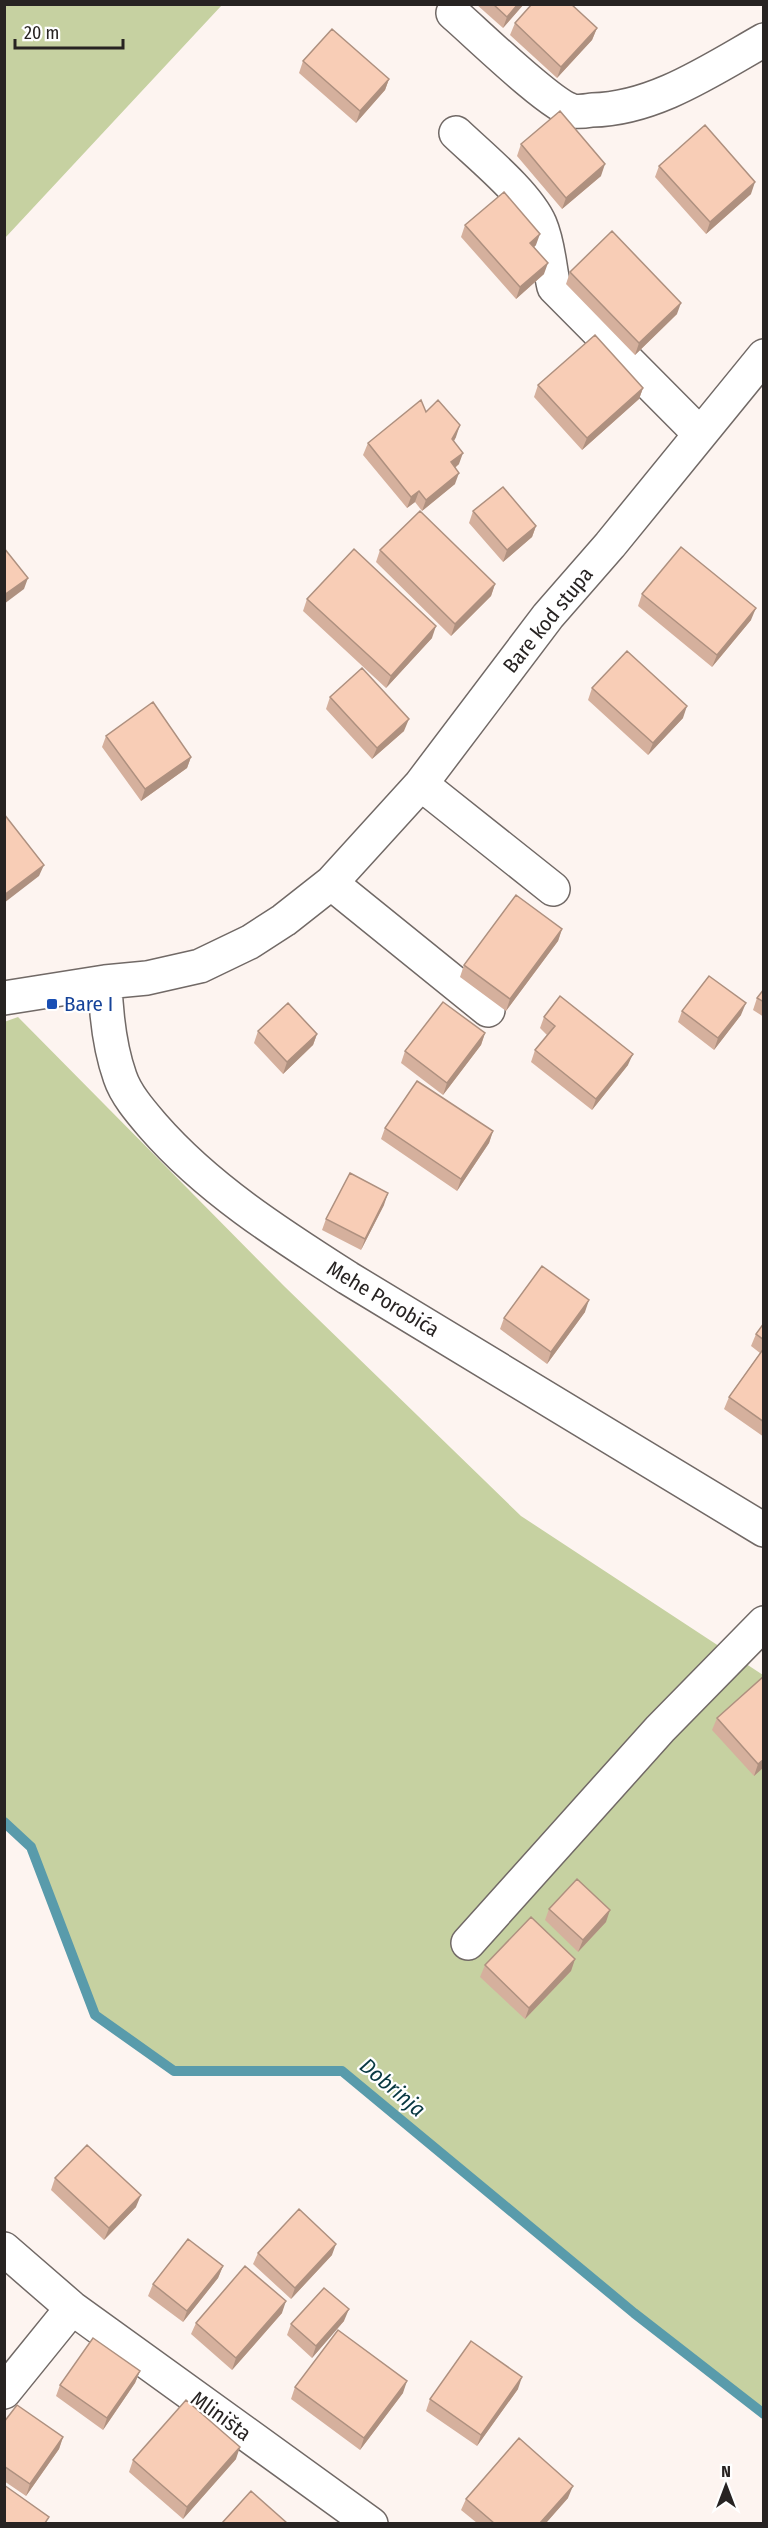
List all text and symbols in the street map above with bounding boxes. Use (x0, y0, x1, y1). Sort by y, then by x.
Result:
scale bar (15, 12, 123, 50)
text: 20 m (24, 22, 59, 44)
street label: Bare kod stupa (497, 562, 599, 678)
place label: Bare I (64, 991, 113, 1017)
marker: Bare I (45, 997, 59, 1011)
street label: Mehe Porobića (322, 1255, 444, 1343)
water label: Dobrinja (354, 2052, 431, 2123)
street label: Mliništa (186, 2385, 256, 2447)
north arrow (696, 2456, 756, 2516)
text: N (721, 2462, 731, 2481)

